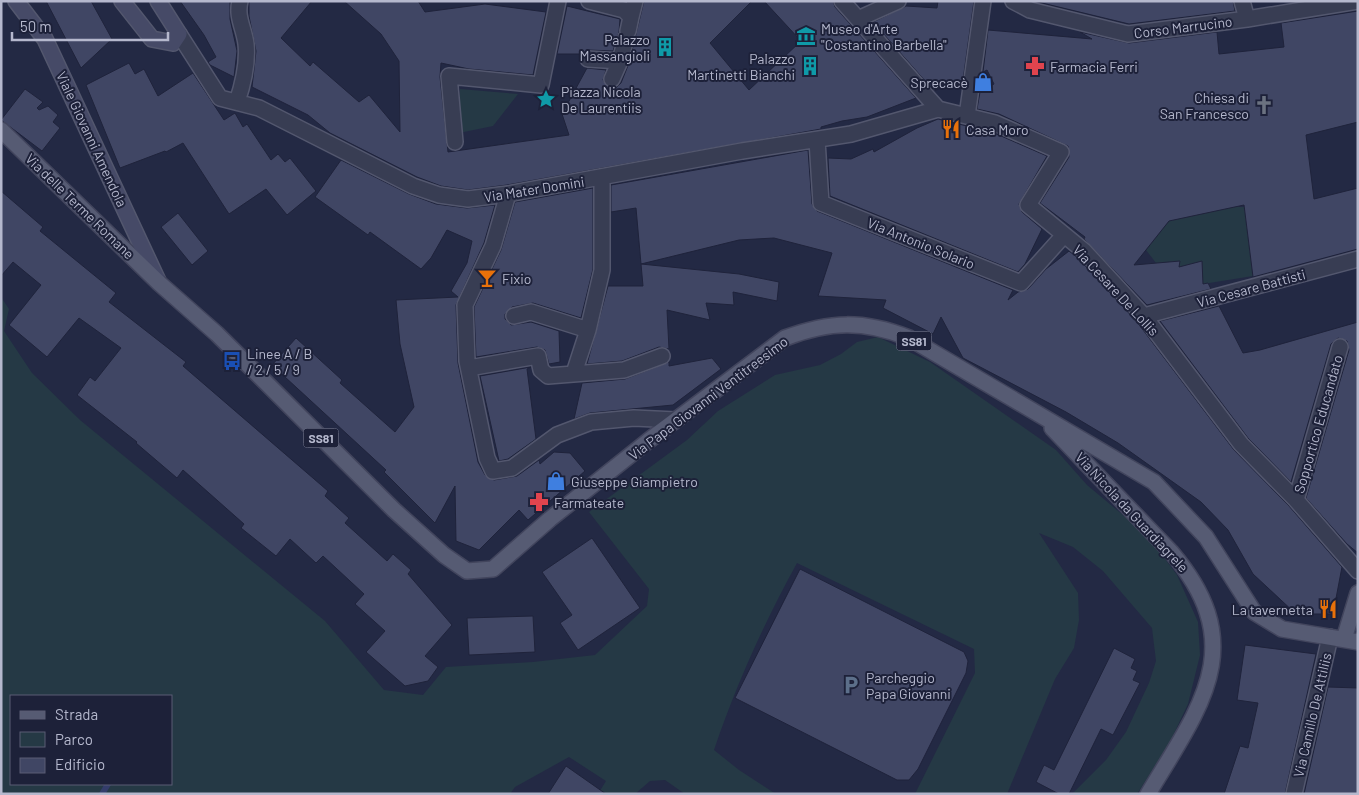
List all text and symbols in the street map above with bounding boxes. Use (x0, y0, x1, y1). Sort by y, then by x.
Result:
scale bar (12, 10, 169, 42)
street label: Corso Marrucino (1133, 13, 1233, 41)
text: 50 m (20, 17, 52, 35)
place label: Museo d'Arte "Costantino Barbella" (821, 20, 947, 53)
museum icon: Museo d'Arte "Costantino Barbella" (795, 25, 817, 47)
place label: Palazzo Massangioli (579, 31, 650, 64)
building icon: Palazzo Massangioli (654, 36, 676, 58)
place label: Palazzo Martinetti Bianchi (687, 50, 795, 83)
building icon: Palazzo Martinetti Bianchi (799, 55, 821, 77)
pharmacy icon: Farmacia Ferri (1024, 55, 1046, 77)
place label: Farmacia Ferri (1050, 58, 1138, 75)
street label: Viale Giovanni Amendola (53, 69, 131, 209)
shop icon: Sprecacè (972, 71, 994, 93)
place label: Sprecacè (910, 74, 968, 91)
place label: Piazza Nicola De Laurentiis (561, 83, 642, 116)
place icon: Piazza Nicola De Laurentiis (535, 88, 557, 110)
place label: Chiesa di San Francesco (1160, 89, 1249, 122)
church icon: Chiesa di San Francesco (1253, 94, 1275, 116)
restaurant icon: Casa Moro (940, 118, 962, 140)
place label: Casa Moro (966, 121, 1029, 138)
street label: Via delle Terme Romane (22, 150, 138, 262)
street label: Via Mater Domini (482, 173, 586, 205)
street label: Via Antonio Solario (865, 214, 977, 272)
street label: Via Cesare De Lollis (1070, 241, 1163, 339)
street label: Via Cesare Battisti (1195, 265, 1307, 311)
bar icon: Fixio (476, 267, 498, 289)
place label: Fixio (502, 270, 531, 287)
road number: SS81 (896, 332, 932, 351)
street label: Via Papa Giovanni Ventitreesimo (625, 333, 791, 463)
place label: Linee A / B / 2 / 5 / 9 (247, 345, 312, 378)
bus stop icon: Linee A / B / 2 / 5 / 9 (221, 350, 243, 372)
street label: Sopportico Educandato (1290, 353, 1346, 495)
road number: SS81 (304, 428, 338, 448)
street label: Via Nicola da Guardiagrele (1072, 449, 1192, 575)
shop icon: Giuseppe Giampietro (545, 470, 567, 492)
place label: Giuseppe Giampietro (571, 473, 698, 490)
pharmacy icon: Farmateate (528, 491, 550, 513)
place label: Farmateate (554, 494, 624, 511)
restaurant icon: La tavernetta (1317, 598, 1339, 620)
place label: La tavernetta (1232, 601, 1313, 618)
street label: Via Camillo De Attiliis (1289, 651, 1335, 779)
place label: Parcheggio Papa Giovanni (866, 669, 951, 702)
parking icon: Parcheggio Papa Giovanni (840, 674, 862, 696)
legend (10, 695, 172, 785)
text: Strada (55, 705, 98, 723)
text: Parco (55, 730, 93, 748)
text: Edificio (55, 755, 105, 773)

